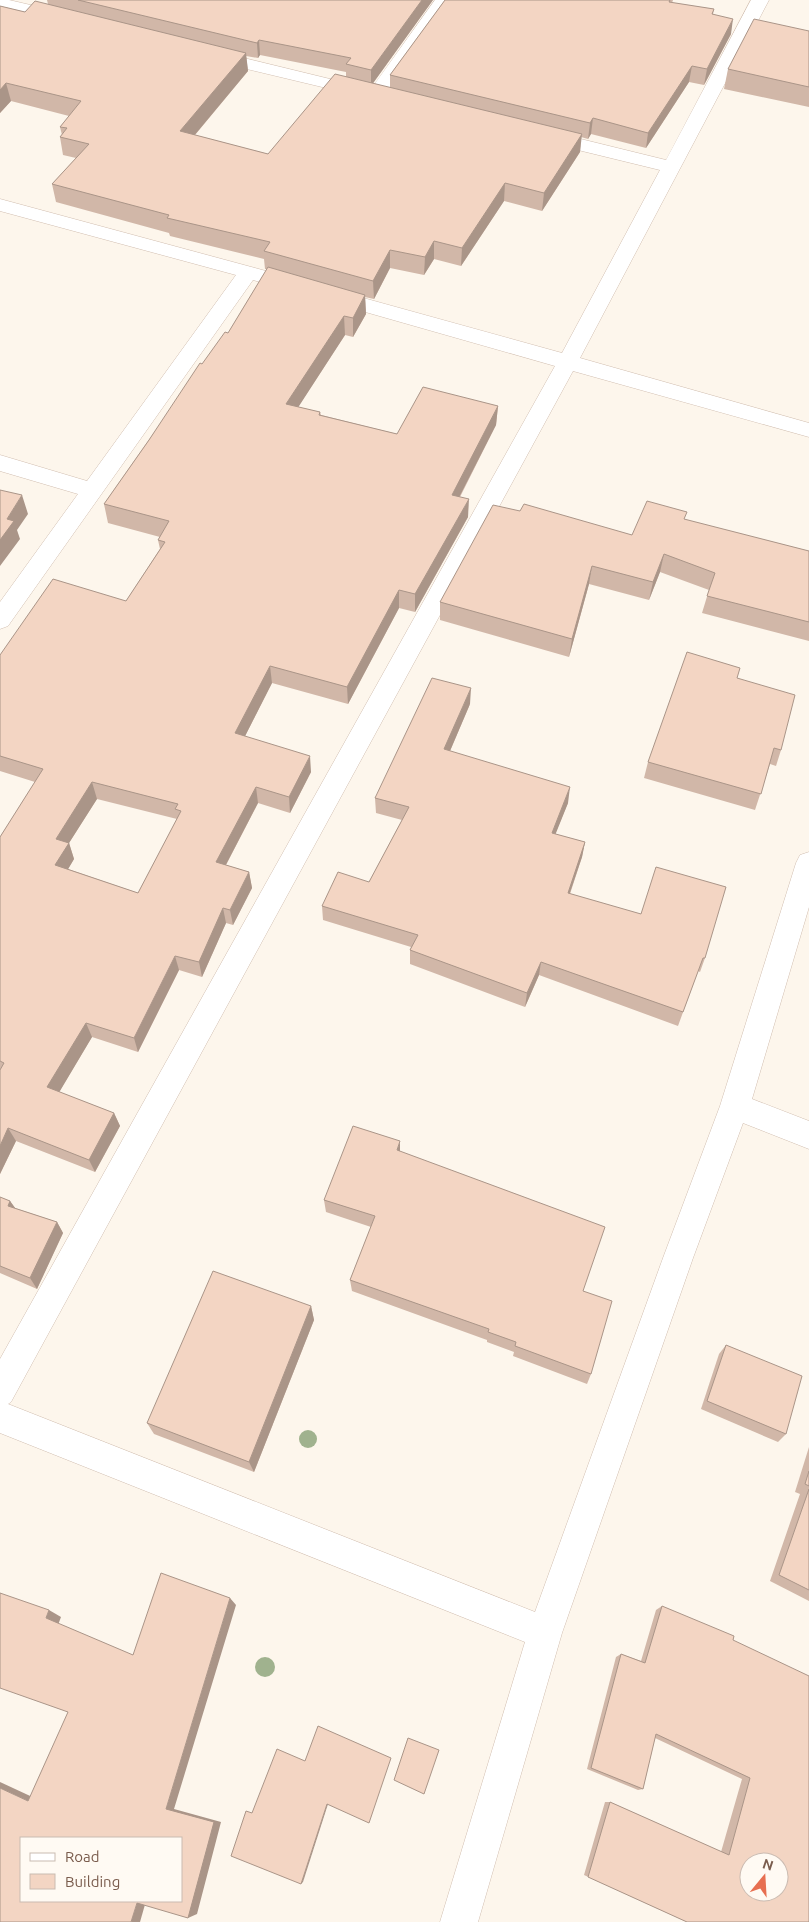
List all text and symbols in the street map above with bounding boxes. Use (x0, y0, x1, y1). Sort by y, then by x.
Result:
legend (20, 1837, 182, 1902)
text: Road (65, 1848, 100, 1865)
north arrow (739, 1852, 789, 1902)
text: N (761, 1855, 775, 1874)
text: Building (65, 1873, 120, 1890)

